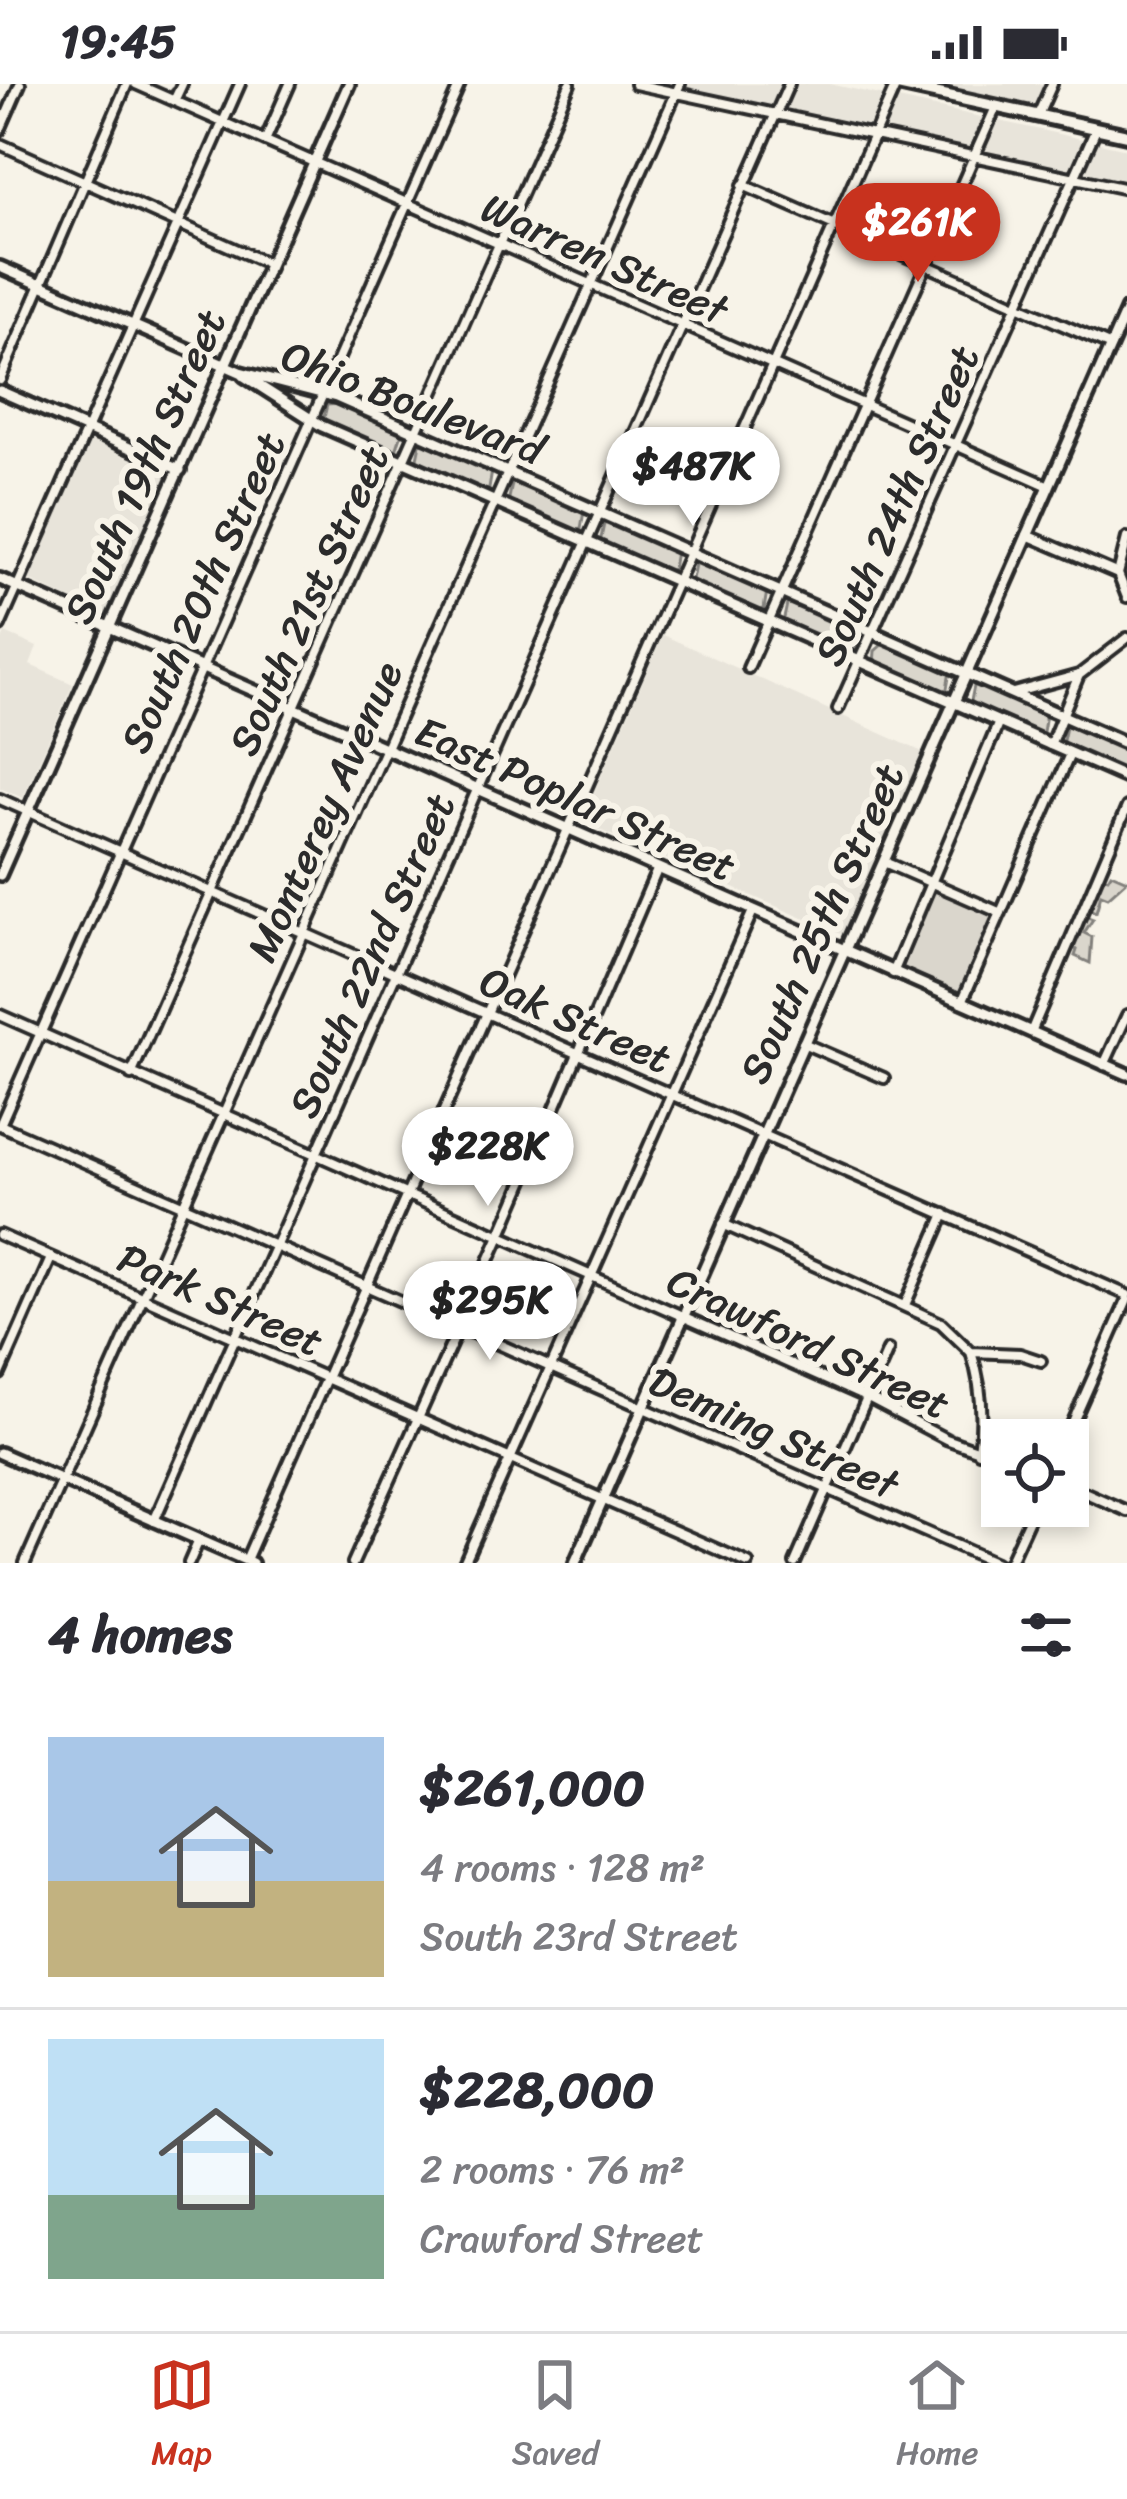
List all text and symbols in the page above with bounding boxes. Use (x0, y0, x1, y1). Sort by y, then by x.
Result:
text: 19:45 (60, 2, 176, 82)
street label: Warren Street (469, 171, 742, 347)
pin: $261K (834, 183, 1002, 285)
text: $261K (862, 187, 974, 256)
street label: South 19th Street (42, 297, 248, 636)
street label: Ohio Boulevard (270, 319, 558, 488)
street label: South 24th Street (793, 333, 1001, 678)
street label: South 20th Street (99, 419, 307, 765)
pin: $487K (609, 427, 777, 529)
text: $487K (633, 431, 753, 500)
street label: South 21st Street (207, 433, 411, 768)
street label: Monterey Avenue (226, 649, 424, 974)
street label: East Poplar Street (403, 695, 748, 903)
street label: South 25th Street (718, 751, 926, 1096)
street label: South 22nd Street (267, 781, 477, 1130)
street label: Oak Street (468, 945, 684, 1095)
pin: $228K (404, 1107, 572, 1209)
text: $228K (429, 1111, 547, 1180)
street label: Park Street (105, 1222, 336, 1378)
street label: Crawford Street (655, 1245, 963, 1441)
pin: $295K (406, 1261, 574, 1363)
text: $295K (430, 1265, 550, 1334)
street label: Deming Street (636, 1345, 913, 1522)
map controls (981, 1419, 1089, 1527)
button: locate (981, 1419, 1089, 1527)
text: 4 homes (48, 1590, 232, 1680)
icon: filters (1013, 1602, 1079, 1668)
text: $261,000 (420, 1743, 645, 1833)
icon: home (144, 1785, 288, 1929)
text: 4 rooms · 128 m² (420, 1833, 705, 1902)
text: South 23rd Street (420, 1902, 738, 1971)
text: $228,000 (420, 2045, 654, 2135)
icon: home (144, 2087, 288, 2231)
text: 2 rooms · 76 m² (420, 2135, 685, 2204)
text: Crawford Street (420, 2204, 704, 2273)
tab: Map (149, 2352, 215, 2482)
tab: Saved (512, 2352, 599, 2482)
tab: Home (896, 2352, 978, 2482)

